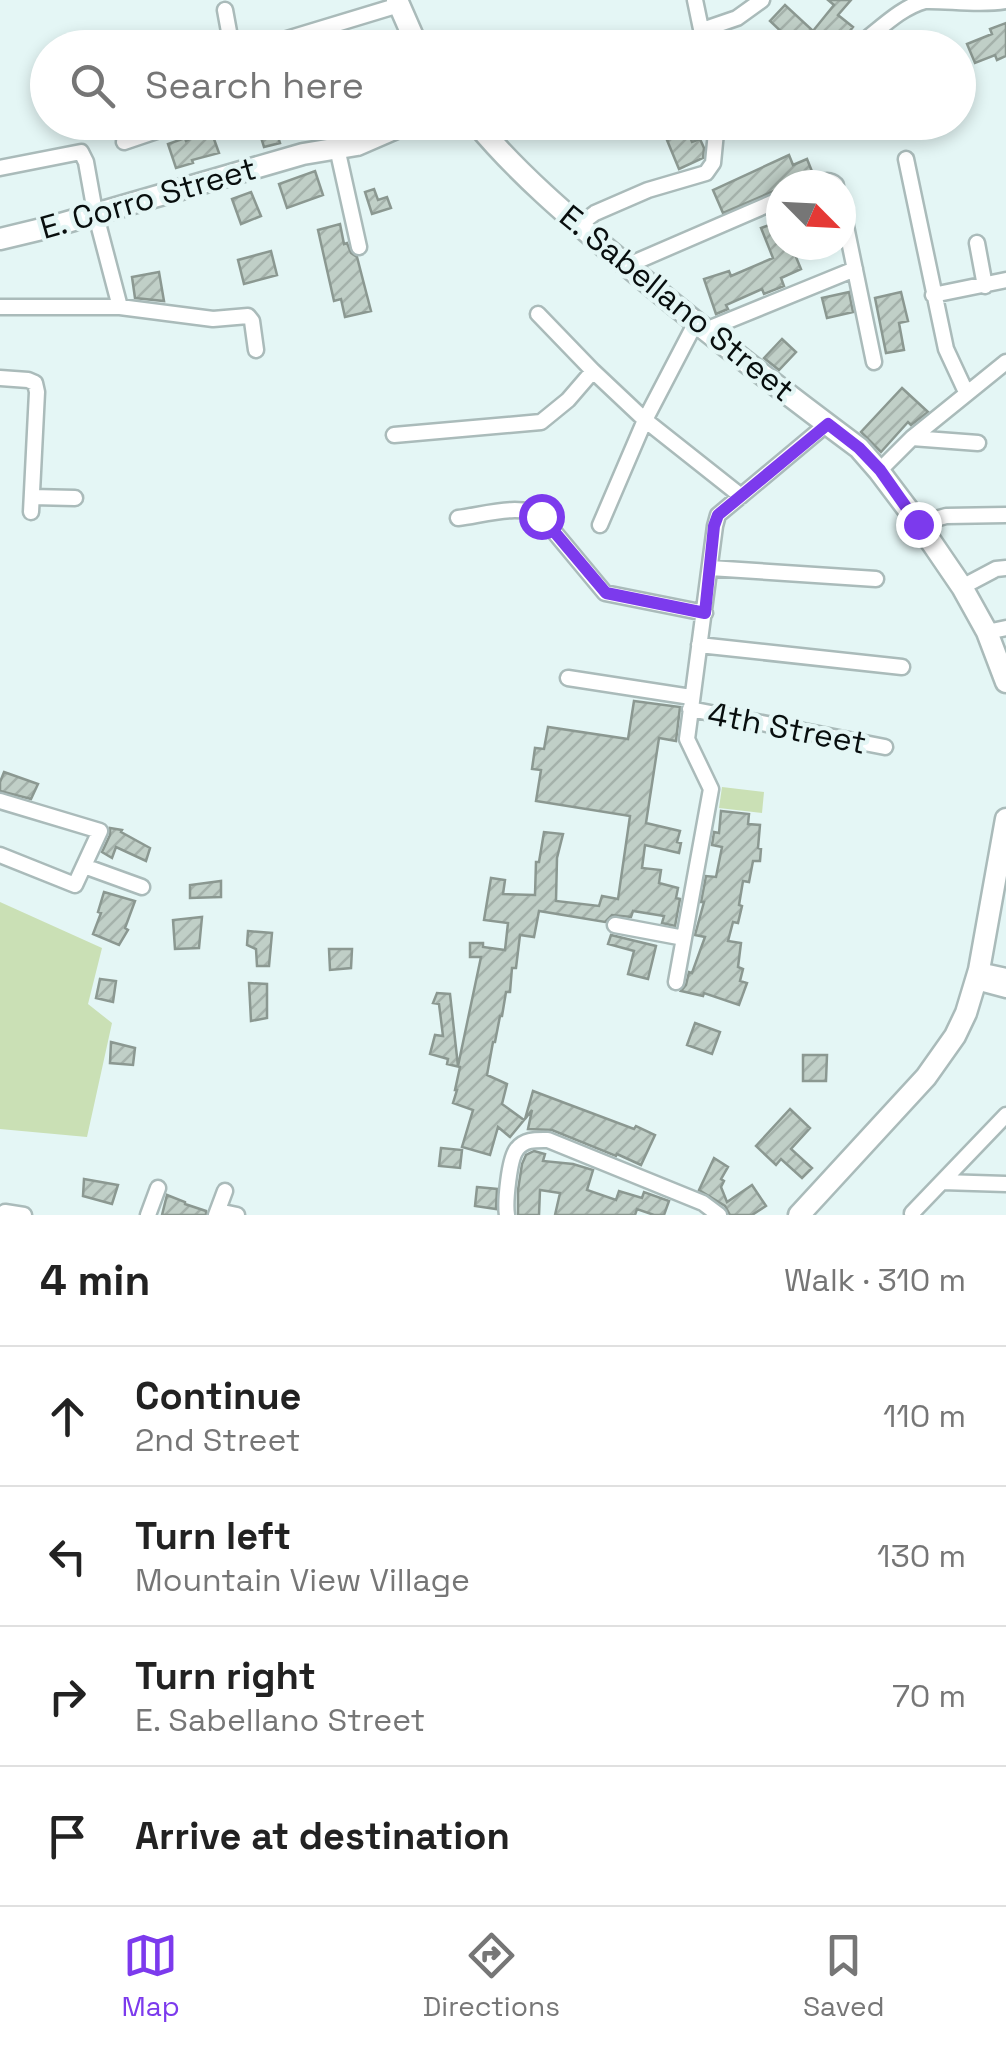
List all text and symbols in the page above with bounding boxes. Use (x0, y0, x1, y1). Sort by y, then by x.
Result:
search box (30, 30, 976, 140)
icon: search (65, 58, 120, 113)
text: Search here (145, 61, 364, 109)
street label: E. Corro Street (35, 148, 261, 248)
north arrow (766, 170, 856, 260)
street label: E. Sabellano Street (552, 196, 802, 410)
route start (519, 494, 565, 540)
route end (896, 502, 942, 548)
street label: 4th Street (704, 693, 870, 763)
text: 4 min (40, 1254, 150, 1307)
text: Walk · 310 m (784, 1260, 966, 1300)
text: Continue (135, 1372, 301, 1420)
icon: ahead (40, 1389, 95, 1444)
text: 110 m (883, 1396, 966, 1436)
text: 2nd Street (135, 1420, 301, 1460)
text: Turn left (135, 1512, 291, 1560)
icon: left (40, 1529, 95, 1584)
text: 130 m (877, 1536, 966, 1576)
text: Mountain View Village (135, 1560, 470, 1600)
text: Turn right (135, 1652, 316, 1700)
icon: right (40, 1669, 95, 1724)
text: 70 m (892, 1676, 966, 1716)
text: E. Sabellano Street (135, 1700, 425, 1740)
icon: arrive (40, 1809, 95, 1864)
text: Arrive at destination (135, 1812, 510, 1860)
tab: Map (121, 1928, 180, 2024)
tab: Directions (423, 1928, 560, 2024)
tab: Saved (803, 1928, 885, 2024)

